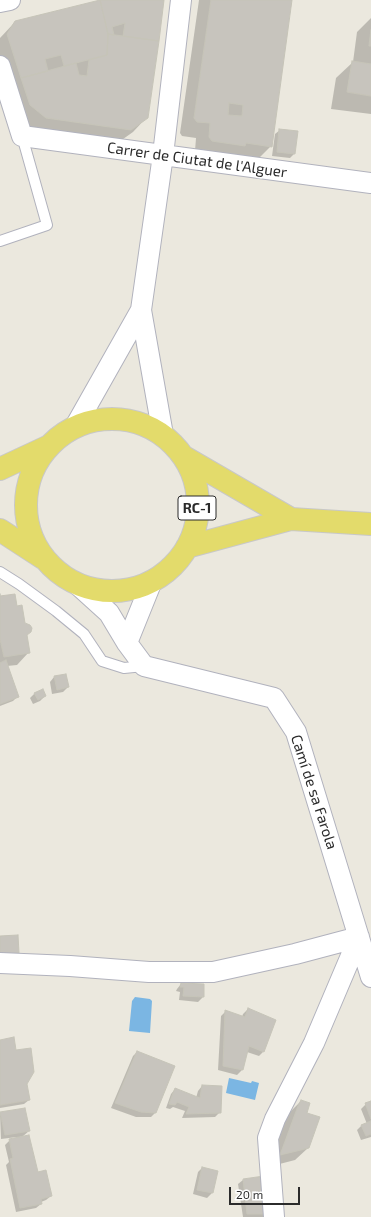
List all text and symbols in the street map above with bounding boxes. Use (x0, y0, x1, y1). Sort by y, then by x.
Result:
street label: Carrer de Ciutat de l'Alguer (106, 138, 288, 182)
road number: RC-1 (178, 496, 216, 520)
street label: Camí de sa Farola (287, 733, 341, 851)
scale bar (231, 1179, 302, 1205)
text: 20 m (236, 1187, 263, 1201)

